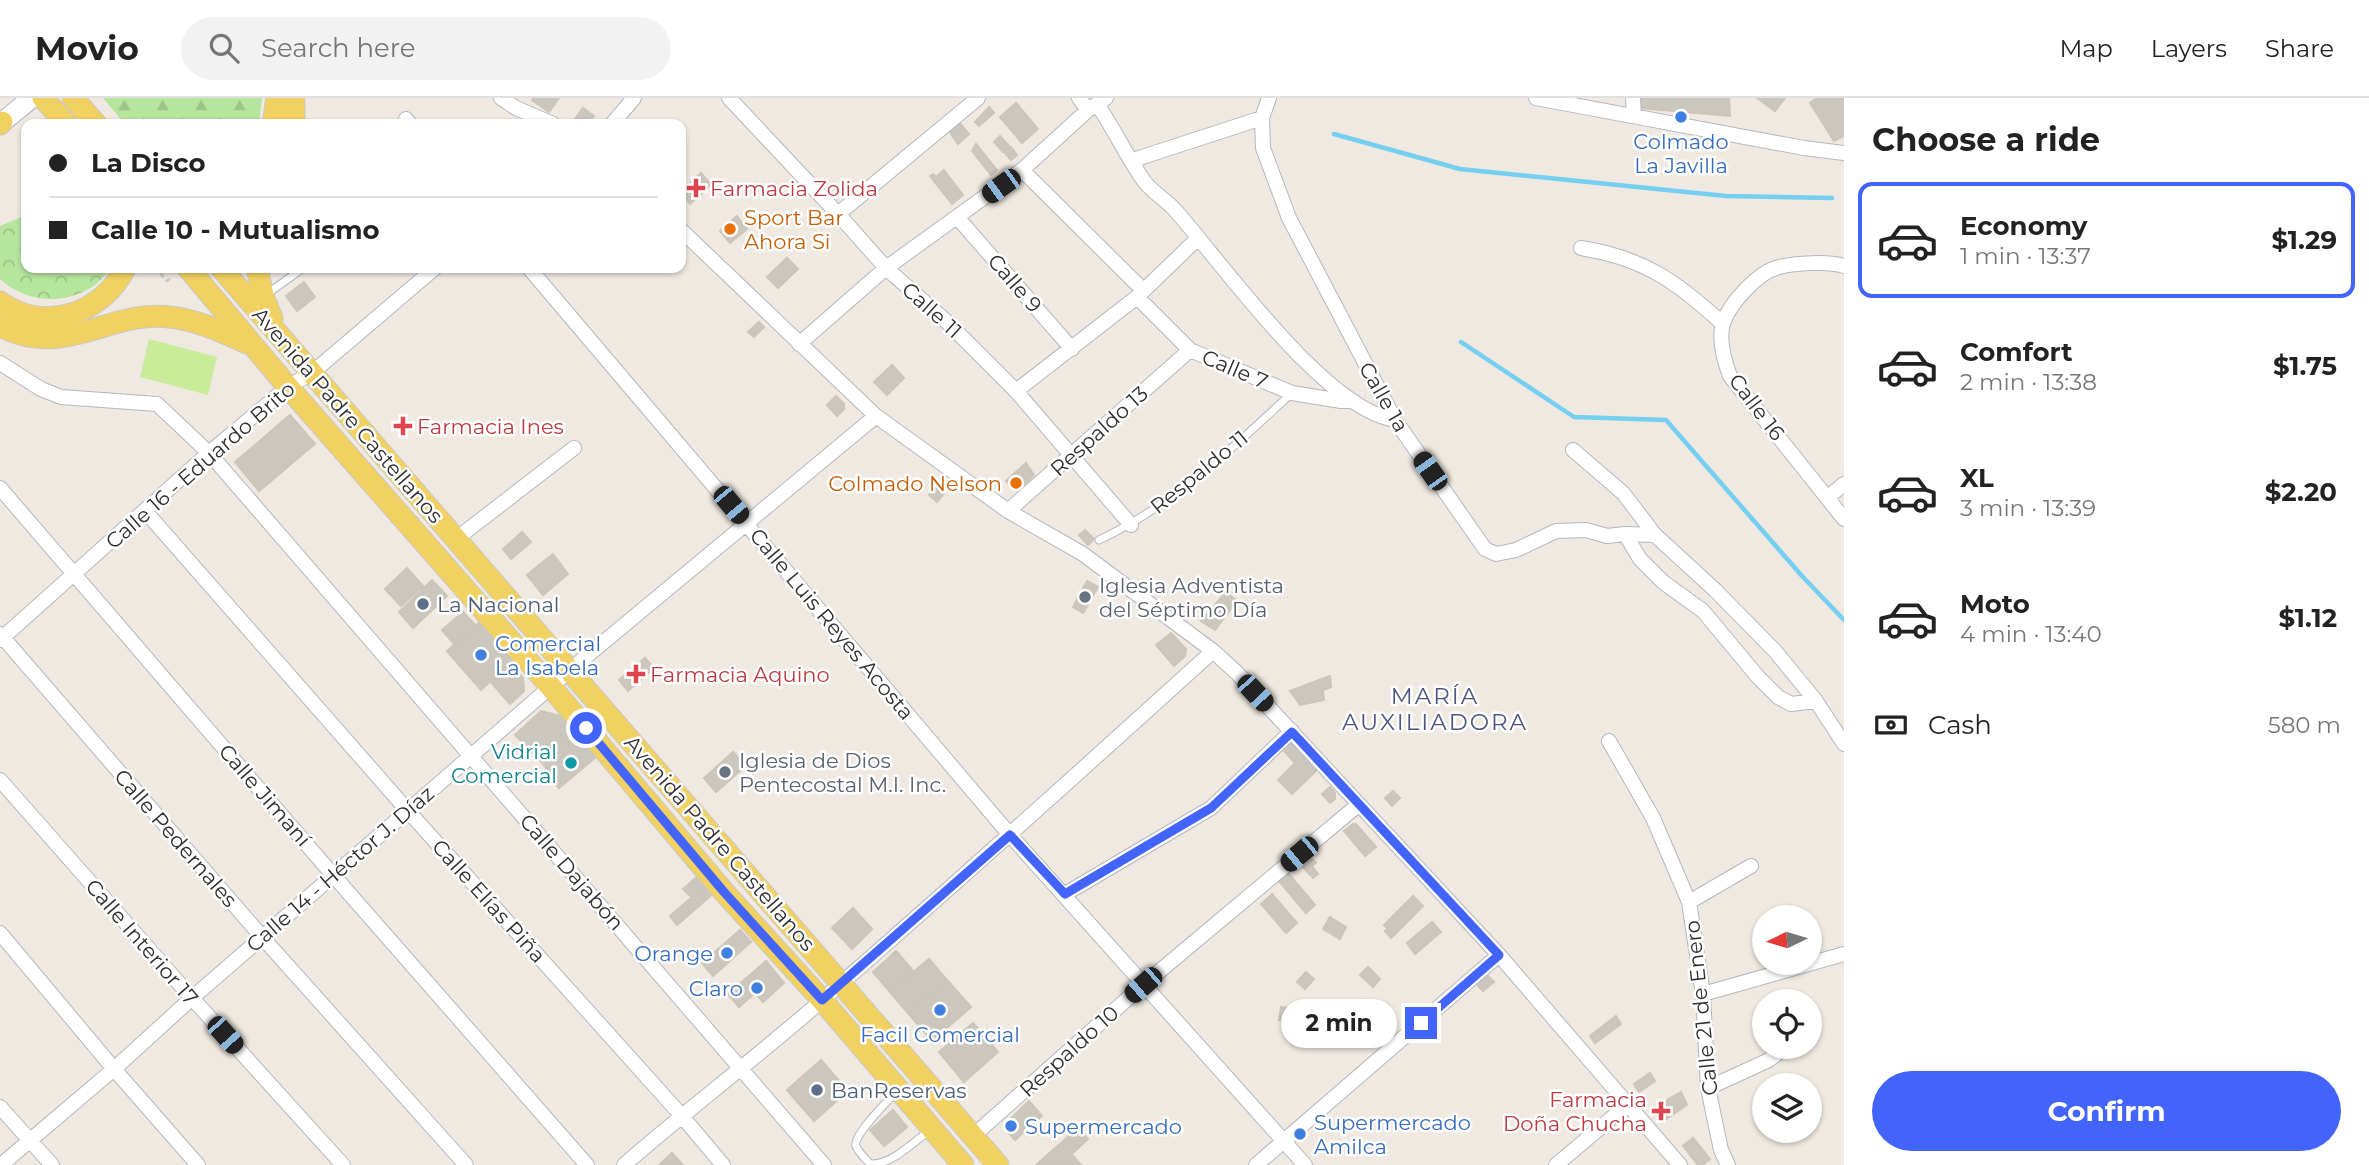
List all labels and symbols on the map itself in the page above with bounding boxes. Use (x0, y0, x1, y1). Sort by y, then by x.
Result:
marker: Colmado La Javilla (1673, 109, 1689, 125)
place label: Colmado La Javilla (1633, 129, 1729, 178)
car (978, 165, 1025, 207)
place label: Farmacia Zolida (710, 176, 878, 201)
marker: Farmacia Zolida (688, 180, 704, 196)
place label: Sport Bar Ahora Si (744, 205, 844, 254)
marker: Sport Bar Ahora Si (722, 221, 738, 237)
street label: Calle 9 (983, 249, 1047, 317)
street label: Calle 11 (897, 277, 967, 343)
street label: Avenida Padre Castellanos (248, 302, 448, 528)
street label: Calle 7 (1198, 344, 1272, 394)
street label: Calle 1a (1354, 358, 1414, 436)
street label: Calle 16 (1724, 369, 1790, 445)
street label: Calle 16 - Eduardo Brito (100, 376, 300, 554)
street label: Respaldo 13 (1045, 381, 1153, 481)
place label: Farmacia Ines (417, 414, 564, 439)
marker: Farmacia Ines (395, 418, 411, 434)
street label: Respaldo 11 (1145, 425, 1253, 519)
car (1410, 448, 1451, 494)
place label: Colmado Nelson (828, 471, 1002, 496)
marker: Colmado Nelson (1008, 475, 1024, 491)
car (710, 482, 753, 528)
street label: Calle Luis Reyes Acosta (745, 523, 919, 725)
place label: Iglesia Adventista del Séptimo Día (1099, 573, 1284, 622)
marker: Iglesia Adventista del Séptimo Día (1077, 589, 1093, 605)
place label: La Nacional (437, 592, 559, 617)
marker: La Nacional (415, 596, 431, 612)
place label: Comercial La Isabela (495, 631, 601, 680)
marker: Comercial La Isabela (473, 647, 489, 663)
place label: Farmacia Aquino (650, 662, 830, 687)
marker: Farmacia Aquino (628, 666, 644, 682)
car (1233, 670, 1278, 716)
district label: MARÍA AUXILIADORA (1342, 682, 1528, 736)
route start (570, 712, 602, 744)
street label: Avenida Padre Castellanos (620, 730, 820, 956)
street label: Calle Jimaní (214, 739, 317, 852)
place label: Vidrial Comercial (451, 739, 557, 788)
place label: Iglesia de Dios Pentecostal M.I. Inc. (739, 748, 946, 797)
marker: Vidrial Comercial (563, 755, 579, 771)
street label: Calle Pedernales (109, 764, 243, 912)
marker: Iglesia de Dios Pentecostal M.I. Inc. (717, 764, 733, 780)
street label: Calle 14 - Héctor J. Díaz (241, 781, 439, 957)
street label: Calle Dajabón (515, 809, 629, 935)
car (1277, 832, 1322, 876)
street label: Calle Elías Piña (427, 834, 551, 968)
street label: Calle Interior 17 (80, 874, 204, 1010)
north arrow (1752, 905, 1822, 975)
street label: Calle 21 de Enero (1679, 919, 1723, 1097)
place label: Orange (634, 941, 713, 966)
marker: Orange (719, 945, 735, 961)
car (1121, 963, 1166, 1007)
place label: Claro (689, 976, 743, 1001)
marker: Claro (749, 980, 765, 996)
callout: 2 min (1281, 998, 1396, 1048)
street label: Respaldo 10 (1014, 1000, 1124, 1102)
marker: Facil Comercial (932, 1002, 948, 1018)
route end (1405, 1007, 1437, 1039)
car (204, 1012, 247, 1058)
place label: Facil Comercial (860, 1022, 1020, 1047)
place label: BanReservas (831, 1078, 967, 1103)
marker: BanReservas (809, 1082, 825, 1098)
place label: Farmacia Doña Chucha (1503, 1087, 1647, 1136)
marker: Farmacia Doña Chucha (1653, 1103, 1669, 1119)
place label: Supermercado Amilca (1314, 1110, 1471, 1159)
place label: Supermercado (1025, 1114, 1182, 1139)
marker: Supermercado (1003, 1118, 1019, 1134)
marker: Supermercado Amilca (1292, 1126, 1308, 1142)

